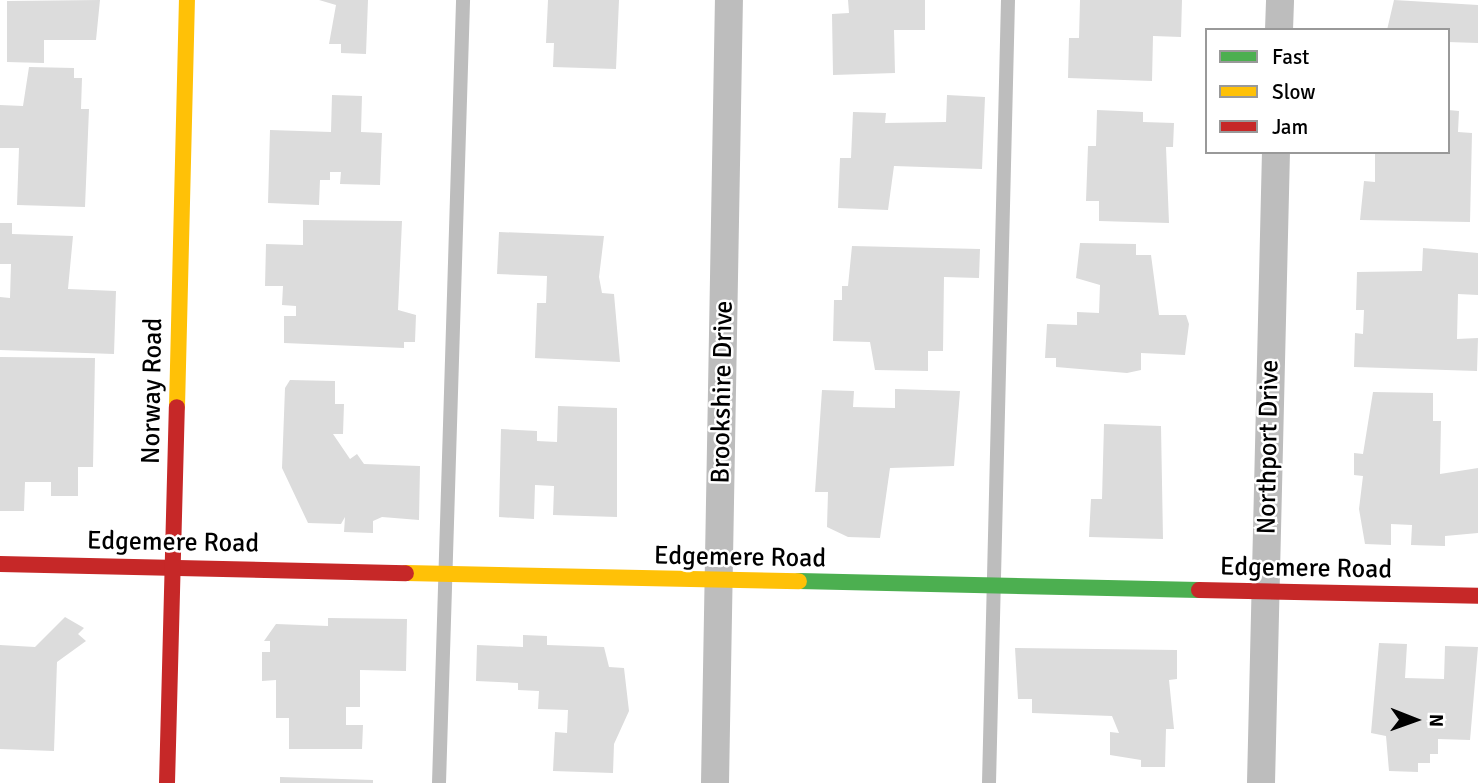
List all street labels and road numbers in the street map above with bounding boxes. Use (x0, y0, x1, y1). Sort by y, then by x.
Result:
street label: Brookshire Drive (706, 300, 740, 484)
street label: Norway Road (136, 318, 170, 464)
street label: Northport Drive (1252, 359, 1286, 535)
street label: Edgemere Road (87, 526, 259, 560)
street label: Edgemere Road (654, 541, 826, 575)
street label: Edgemere Road (1220, 552, 1392, 586)

